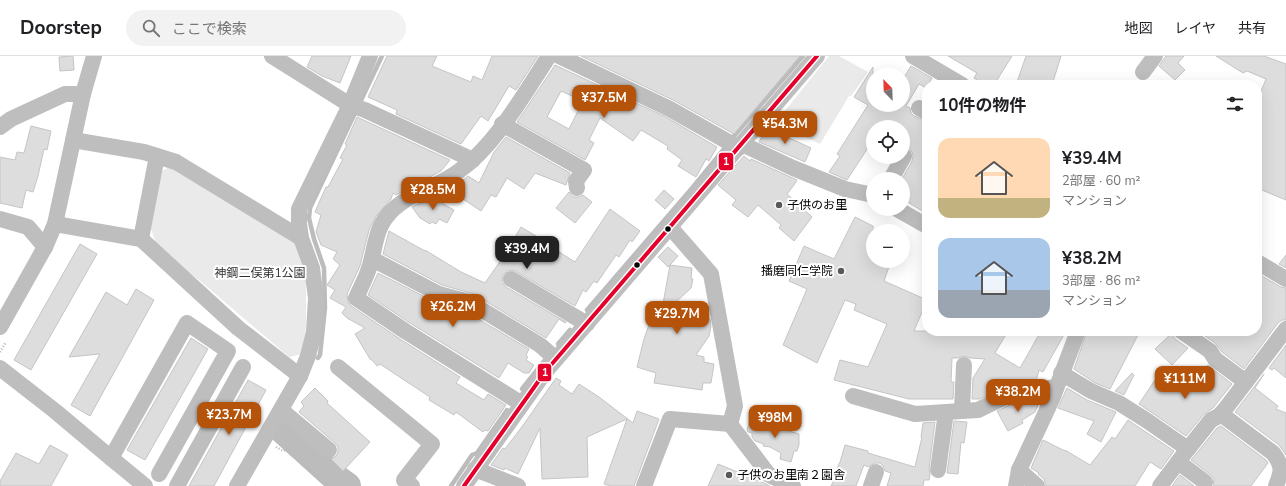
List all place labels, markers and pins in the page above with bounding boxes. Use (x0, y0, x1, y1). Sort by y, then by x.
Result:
pin: ¥37.5M (571, 85, 637, 119)
pin: ¥54.3M (752, 111, 818, 145)
pin: ¥28.5M (400, 177, 466, 211)
place label: 子供のお里 (787, 197, 847, 213)
marker: 子供のお里 (774, 200, 784, 210)
unlabelled marker (663, 224, 673, 234)
pin: ¥39.4M (494, 236, 560, 270)
unlabelled marker (632, 260, 642, 270)
place label: 播磨同仁学院 (761, 263, 833, 279)
marker: 播磨同仁学院 (836, 266, 846, 276)
pin: ¥26.2M (420, 294, 486, 328)
pin: ¥29.7M (644, 301, 710, 335)
pin: ¥111M (1157, 366, 1213, 400)
pin: ¥38.2M (985, 379, 1051, 413)
pin: ¥23.7M (196, 402, 262, 436)
pin: ¥98M (751, 405, 799, 439)
place label: 子供のお里南２園舎 (737, 467, 845, 483)
marker: 子供のお里南２園舎 (724, 470, 734, 480)

